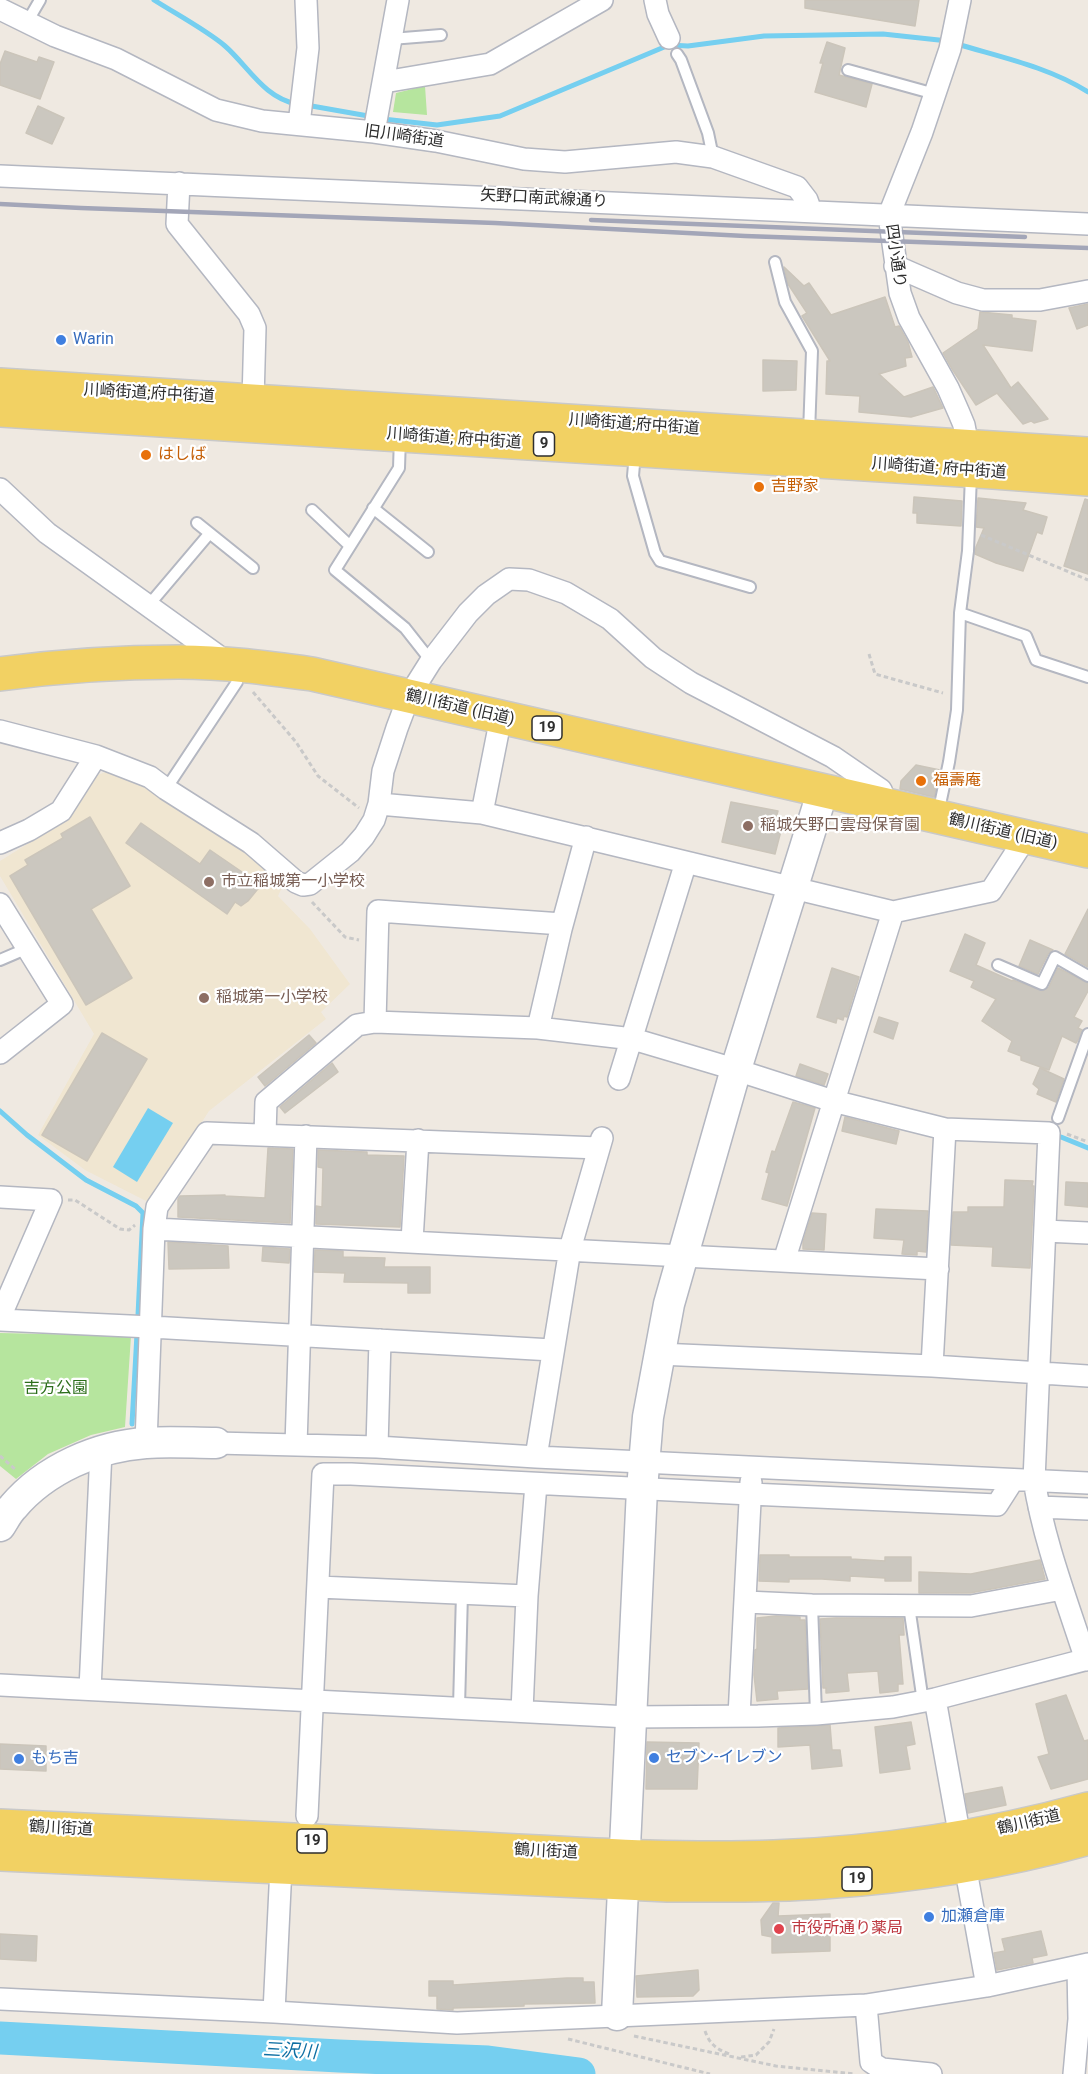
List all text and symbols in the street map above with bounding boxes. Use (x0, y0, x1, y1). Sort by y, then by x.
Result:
street label: 旧川崎街道 (363, 122, 445, 152)
street label: 矢野口南武線通り (480, 186, 608, 212)
street label: 四小通り (881, 223, 909, 289)
place label: Warin (73, 330, 114, 350)
marker: Warin (54, 333, 68, 347)
street label: 川崎街道;府中街道 (83, 381, 215, 407)
street label: 川崎街道;府中街道 (568, 411, 700, 439)
street label: 川崎街道; 府中街道 (386, 425, 522, 453)
road number: 9 (534, 432, 554, 456)
place label: はしば (158, 445, 206, 465)
marker: はしば (139, 448, 153, 462)
street label: 川崎街道; 府中街道 (871, 455, 1007, 483)
place label: 吉野家 (771, 477, 819, 497)
marker: 吉野家 (752, 480, 766, 494)
street label: 鶴川街道 (旧道) (404, 686, 516, 730)
road number: 19 (532, 716, 562, 740)
place label: 福壽庵 (933, 771, 981, 791)
marker: 福壽庵 (914, 774, 928, 788)
street label: 鶴川街道 (旧道) (947, 810, 1059, 854)
place label: 稲城矢野口雲母保育園 (760, 816, 920, 836)
marker: 稲城矢野口雲母保育園 (741, 819, 755, 833)
place label: 市立稲城第一小学校 (221, 872, 365, 892)
marker: 市立稲城第一小学校 (202, 875, 216, 889)
place label: 稲城第一小学校 (216, 988, 328, 1008)
marker: 稲城第一小学校 (197, 991, 211, 1005)
park label: 吉方公園 (24, 1379, 88, 1399)
place label: セブン-イレブン (666, 1748, 782, 1768)
place label: もち吉 (31, 1749, 79, 1769)
marker: セブン-イレブン (647, 1751, 661, 1765)
marker: もち吉 (12, 1752, 26, 1766)
street label: 鶴川街道 (996, 1806, 1062, 1840)
street label: 鶴川街道 (29, 1818, 93, 1840)
road number: 19 (297, 1829, 327, 1853)
street label: 鶴川街道 (514, 1841, 578, 1863)
road number: 19 (842, 1867, 872, 1891)
place label: 加瀬倉庫 (941, 1907, 1005, 1927)
marker: 加瀬倉庫 (922, 1910, 936, 1924)
place label: 市役所通り薬局 (791, 1919, 903, 1939)
marker: 市役所通り薬局 (772, 1922, 786, 1936)
water label: 三沢川 (262, 2040, 318, 2064)

